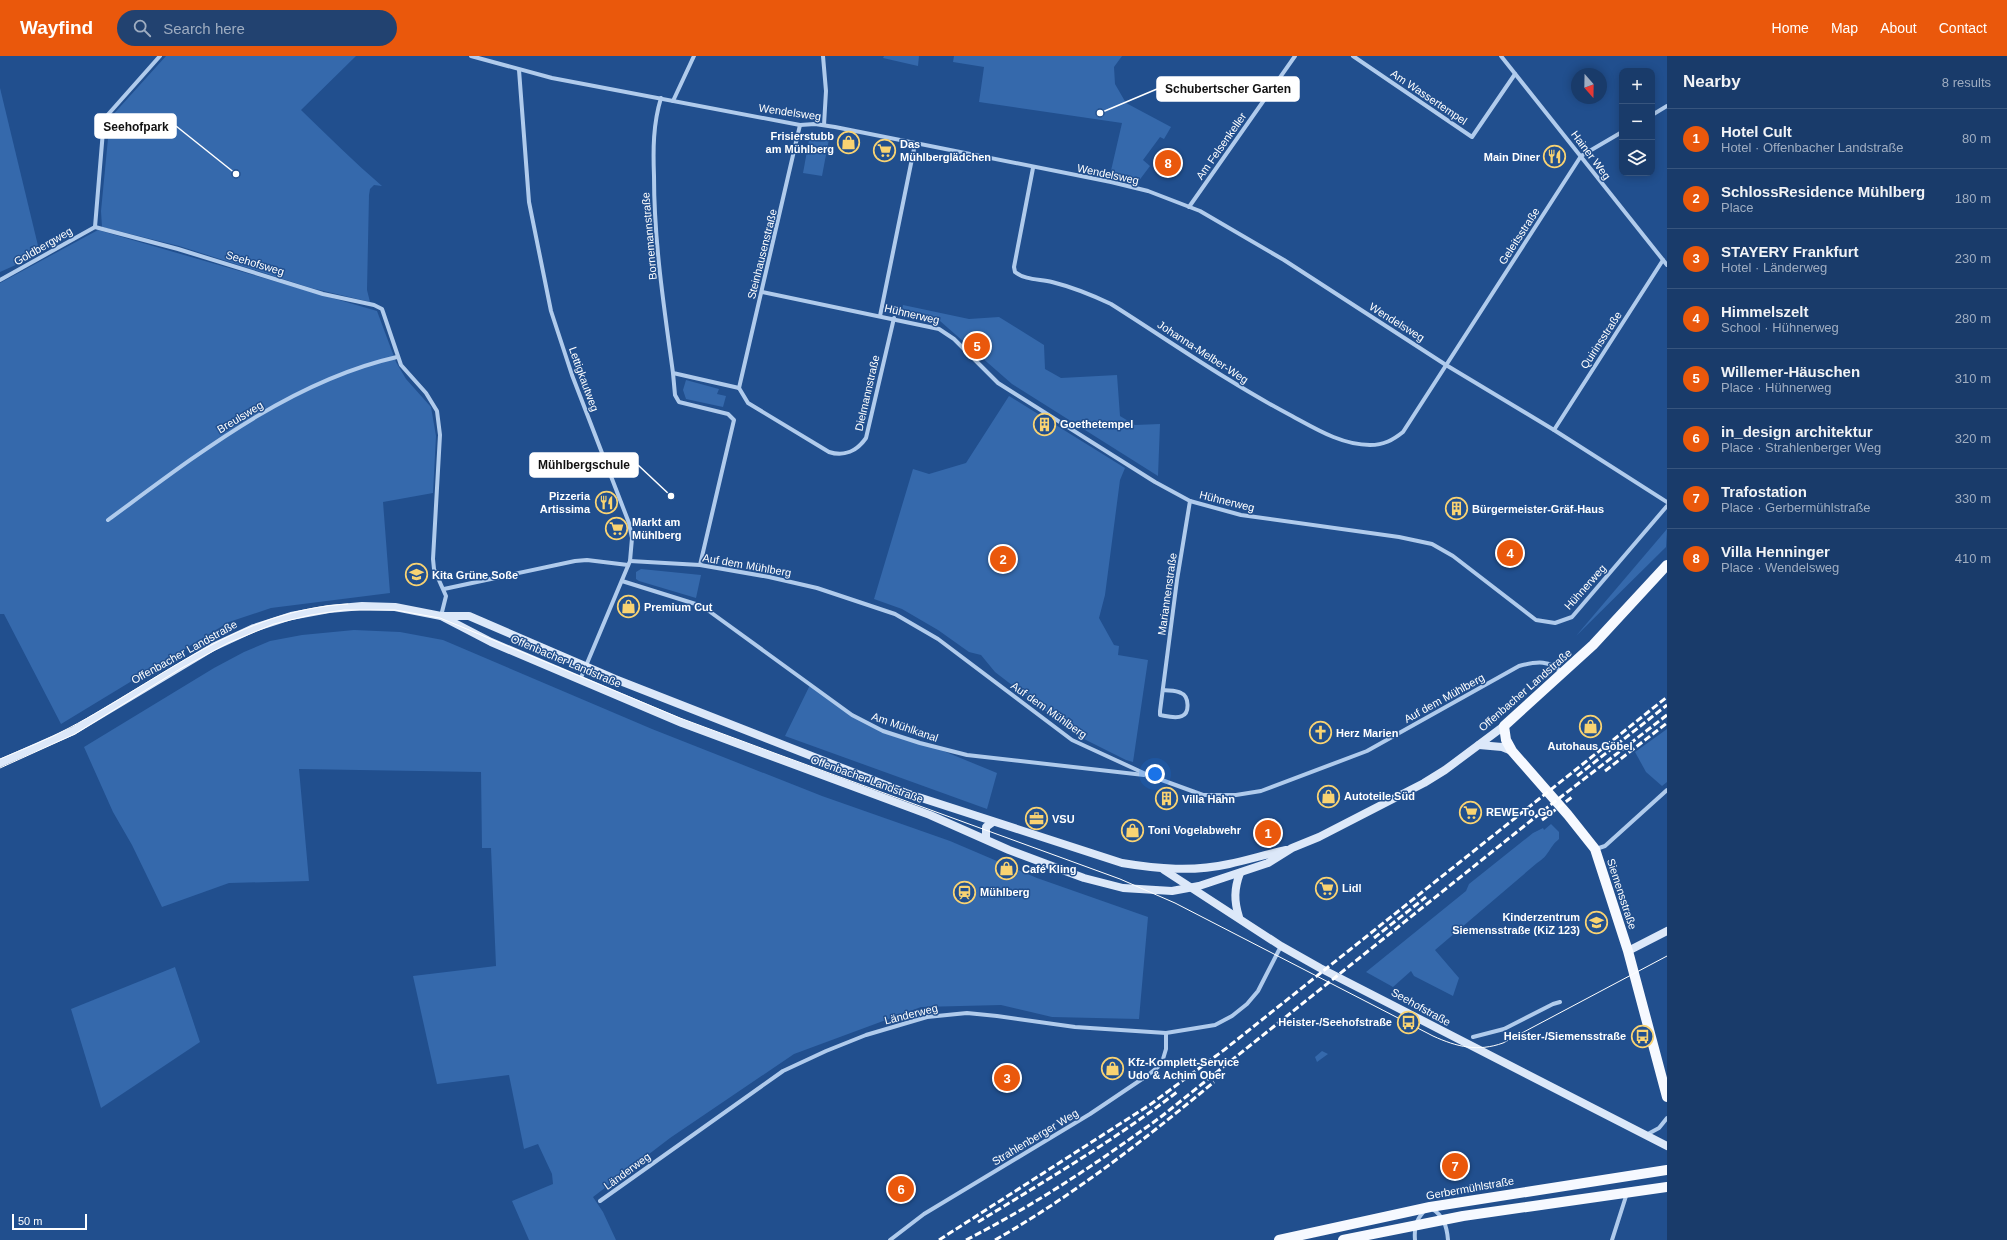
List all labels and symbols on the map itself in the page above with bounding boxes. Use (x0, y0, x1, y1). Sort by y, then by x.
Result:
street label: Am Wassertempel (1389, 67, 1469, 127)
north arrow (1571, 68, 1607, 104)
callout: Schubertscher Garten (1157, 77, 1299, 101)
text: Schubertscher Garten (1165, 82, 1291, 96)
street label: Wendelsweg (758, 102, 822, 122)
street label: Am Felsenkeller (1193, 110, 1249, 182)
callout: Seehofpark (95, 114, 176, 138)
text: Seehofpark (103, 120, 169, 134)
street label: Hainer Weg (1569, 128, 1613, 182)
shop icon: Frisierstubb am Mühlberg (836, 129, 862, 155)
place label: Frisierstubb am Mühlberg (766, 130, 834, 155)
supermarket icon: Das Mühlberglädchen (872, 137, 898, 163)
place label: Das Mühlberglädchen (900, 138, 991, 163)
restaurant icon: Main Diner (1542, 144, 1568, 170)
pin: 8 (1155, 148, 1181, 178)
place label: Main Diner (1484, 151, 1541, 163)
street label: Wendelsweg (1076, 162, 1140, 186)
street label: Bornemannstraße (639, 192, 659, 280)
street label: Geleitsstraße (1496, 205, 1542, 267)
street label: Steinhausenstraße (745, 208, 779, 300)
street label: Goldbergweg (12, 224, 74, 268)
street label: Seehofsweg (224, 248, 286, 278)
street label: Wendelsweg (1367, 300, 1427, 344)
street label: Hühnerweg (883, 302, 941, 326)
street label: Quirinsstraße (1578, 309, 1624, 371)
street label: Johanna-Melber-Weg (1155, 318, 1251, 386)
pin: 5 (964, 331, 990, 361)
street label: Lettigkautweg (567, 345, 601, 413)
street label: Dielmannstraße (852, 354, 882, 432)
street label: Breulsweg (215, 399, 265, 435)
building icon: Goethetempel (1031, 411, 1057, 437)
place label: Goethetempel (1060, 418, 1133, 430)
callout: Mühlbergschule (530, 453, 638, 477)
text: Mühlbergschule (538, 458, 630, 472)
street label: Hühnerweg (1198, 488, 1256, 514)
restaurant icon: Pizzeria Artissima (593, 489, 619, 515)
place label: Pizzeria Artissima (540, 490, 591, 515)
building icon: Bürgermeister-Gräf-Haus (1443, 496, 1469, 522)
place label: Bürgermeister-Gräf-Haus (1472, 503, 1604, 515)
supermarket icon: Markt am Mühlberg (603, 515, 629, 541)
place label: Markt am Mühlberg (632, 516, 682, 541)
pin: 4 (1497, 538, 1523, 568)
pin: 2 (990, 544, 1016, 574)
street label: Auf dem Mühlberg (702, 551, 792, 579)
street label: Mariannenstraße (1155, 552, 1179, 636)
school or university icon: Kita Grüne Soße (403, 562, 429, 588)
street label: Hühnerweg (1562, 562, 1608, 612)
place label: Kita Grüne Soße (432, 569, 518, 581)
shop icon: Premium Cut (615, 594, 641, 620)
place label: Premium Cut (644, 601, 713, 613)
street label: Offenbacher Landstraße (129, 618, 239, 686)
street label: Offenbacher Landstraße (509, 632, 623, 690)
street label: Offenbacher Landstraße (1476, 646, 1574, 734)
street label: Auf dem Mühlberg (1402, 671, 1486, 725)
street label: Auf dem Mühlberg (1009, 679, 1089, 741)
street label: Am Mühlkanal (870, 710, 940, 744)
shop icon: Autohaus Göbel (1577, 713, 1603, 739)
church icon: Herz Marien (1307, 720, 1333, 746)
place label: Herz Marien (1336, 727, 1399, 739)
place label: Autohaus Göbel (1548, 740, 1632, 752)
street label: Offenbacher Landstraße (809, 753, 925, 805)
your location (1145, 764, 1165, 784)
shop icon: Autoteile Süd (1316, 783, 1342, 809)
building icon: Villa Hahn (1154, 786, 1180, 812)
place label: Autoteile Süd (1344, 790, 1415, 802)
place label: Villa Hahn (1182, 793, 1235, 805)
supermarket icon: REWE To Go (1458, 799, 1484, 825)
office icon: VSU (1024, 806, 1050, 832)
place label: REWE To Go (1486, 806, 1553, 818)
place label: VSU (1052, 813, 1075, 825)
shop icon: Toni Vogelabwehr (1120, 817, 1146, 843)
pin: 1 (1255, 818, 1281, 848)
place label: Toni Vogelabwehr (1148, 824, 1242, 836)
shop icon: Café Kling (994, 856, 1020, 882)
street label: Siemensstraße (1605, 857, 1639, 931)
place label: Café Kling (1022, 863, 1076, 875)
supermarket icon: Lidl (1314, 875, 1340, 901)
station icon: Mühlberg (951, 879, 977, 905)
place label: Lidl (1342, 882, 1362, 894)
place label: Mühlberg (980, 886, 1030, 898)
school or university icon: Kinderzentrum Siemensstraße (KiZ 123) (1583, 910, 1609, 936)
place label: Kinderzentrum Siemensstraße (KiZ 123) (1452, 911, 1580, 936)
street label: Seehofstraße (1389, 986, 1453, 1028)
street label: Länderweg (883, 1002, 939, 1026)
bus stop icon: Heister-/Seehofstraße (1395, 1009, 1421, 1035)
place label: Heister-/Seehofstraße (1278, 1016, 1392, 1028)
bus stop icon: Heister-/Siemensstraße (1629, 1023, 1655, 1049)
place label: Heister-/Siemensstraße (1504, 1030, 1626, 1042)
shop icon: Kfz-Komplett-Service Udo & Achim Ober (1099, 1055, 1125, 1081)
place label: Kfz-Komplett-Service Udo & Achim Ober (1128, 1056, 1239, 1081)
pin: 3 (994, 1063, 1020, 1093)
street label: Strahlenberger Weg (990, 1107, 1080, 1167)
street label: Länderweg (601, 1150, 653, 1192)
pin: 7 (1442, 1151, 1468, 1181)
pin: 6 (888, 1174, 914, 1204)
street label: Gerbermühlstraße (1425, 1174, 1515, 1202)
scale bar (12, 1212, 87, 1231)

